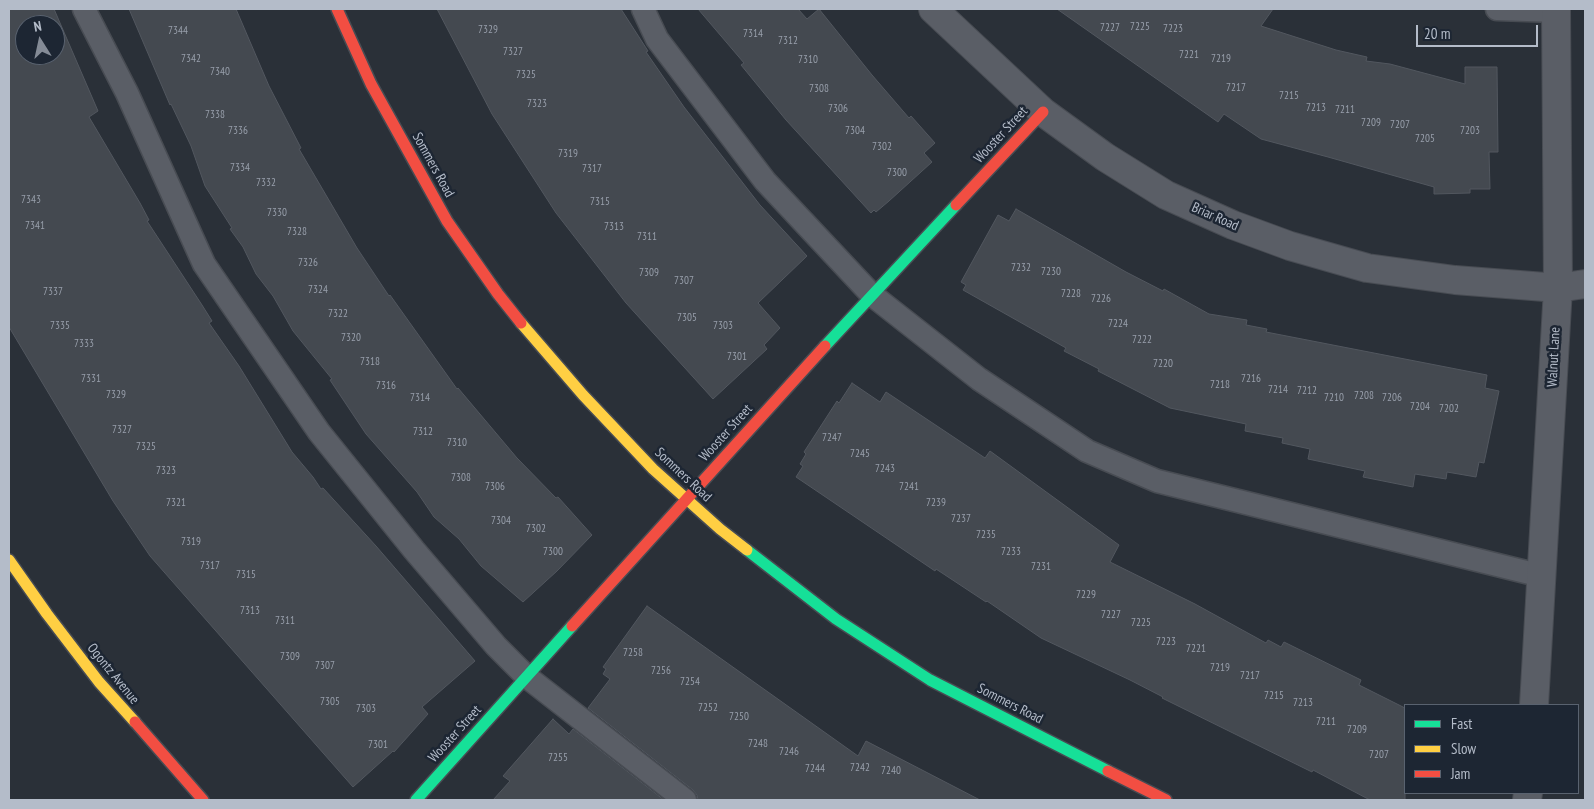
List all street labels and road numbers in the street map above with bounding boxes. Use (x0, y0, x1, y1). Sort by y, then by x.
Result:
street label: Wooster Street (971, 103, 1031, 167)
street label: Sommers Road (408, 130, 458, 200)
street label: Briar Road (1189, 199, 1241, 235)
street label: Walnut Lane (1544, 327, 1564, 387)
street label: Wooster Street (696, 401, 756, 465)
street label: Sommers Road (651, 444, 715, 506)
street label: Ogontz Avenue (83, 640, 143, 708)
street label: Sommers Road (974, 680, 1046, 728)
street label: Wooster Street (425, 702, 485, 766)

